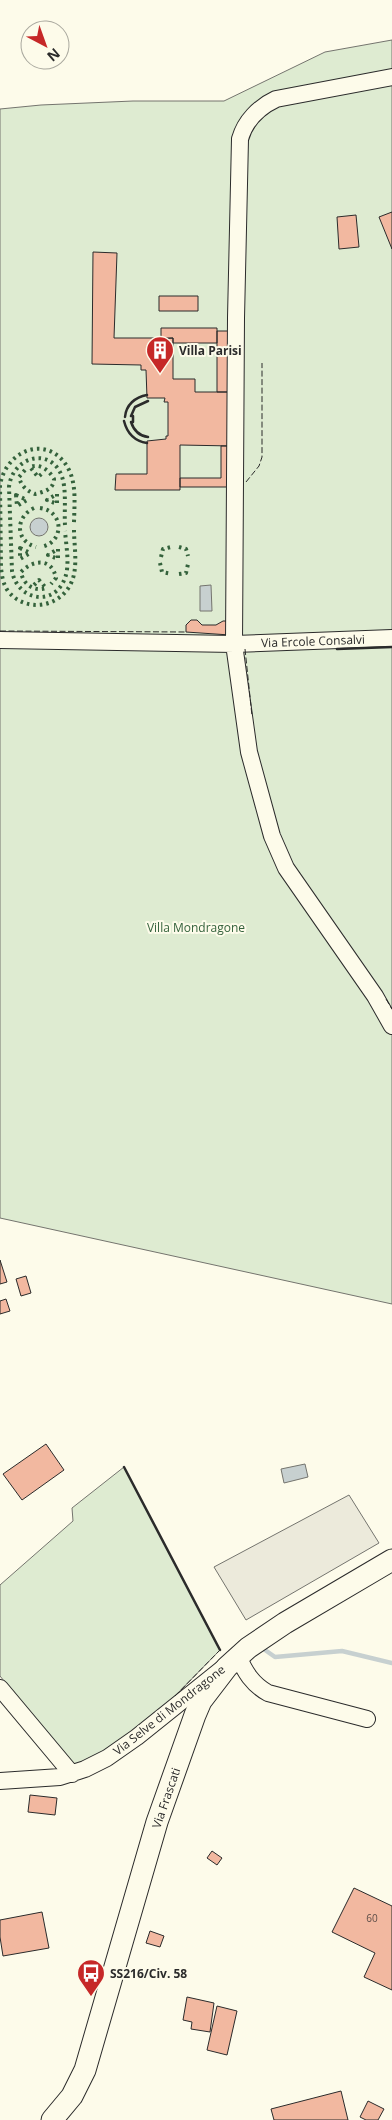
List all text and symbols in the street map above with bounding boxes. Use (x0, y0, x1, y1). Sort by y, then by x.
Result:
north arrow (20, 20, 70, 70)
text: N (43, 44, 64, 66)
building icon: Villa Parisi (145, 335, 175, 374)
place label: Villa Parisi (179, 342, 242, 359)
street label: Via Ercole Consalvi (261, 631, 365, 651)
park label: Villa Mondragone (147, 919, 245, 936)
street label: Via Selve di Mondragone (109, 1661, 229, 1759)
street label: Via Frascati (148, 1765, 184, 1831)
house number: 60 (366, 1911, 378, 1925)
bus stop icon: SS216/Civ. 58 (76, 1958, 106, 1997)
place label: SS216/Civ. 58 (110, 1965, 187, 1982)

